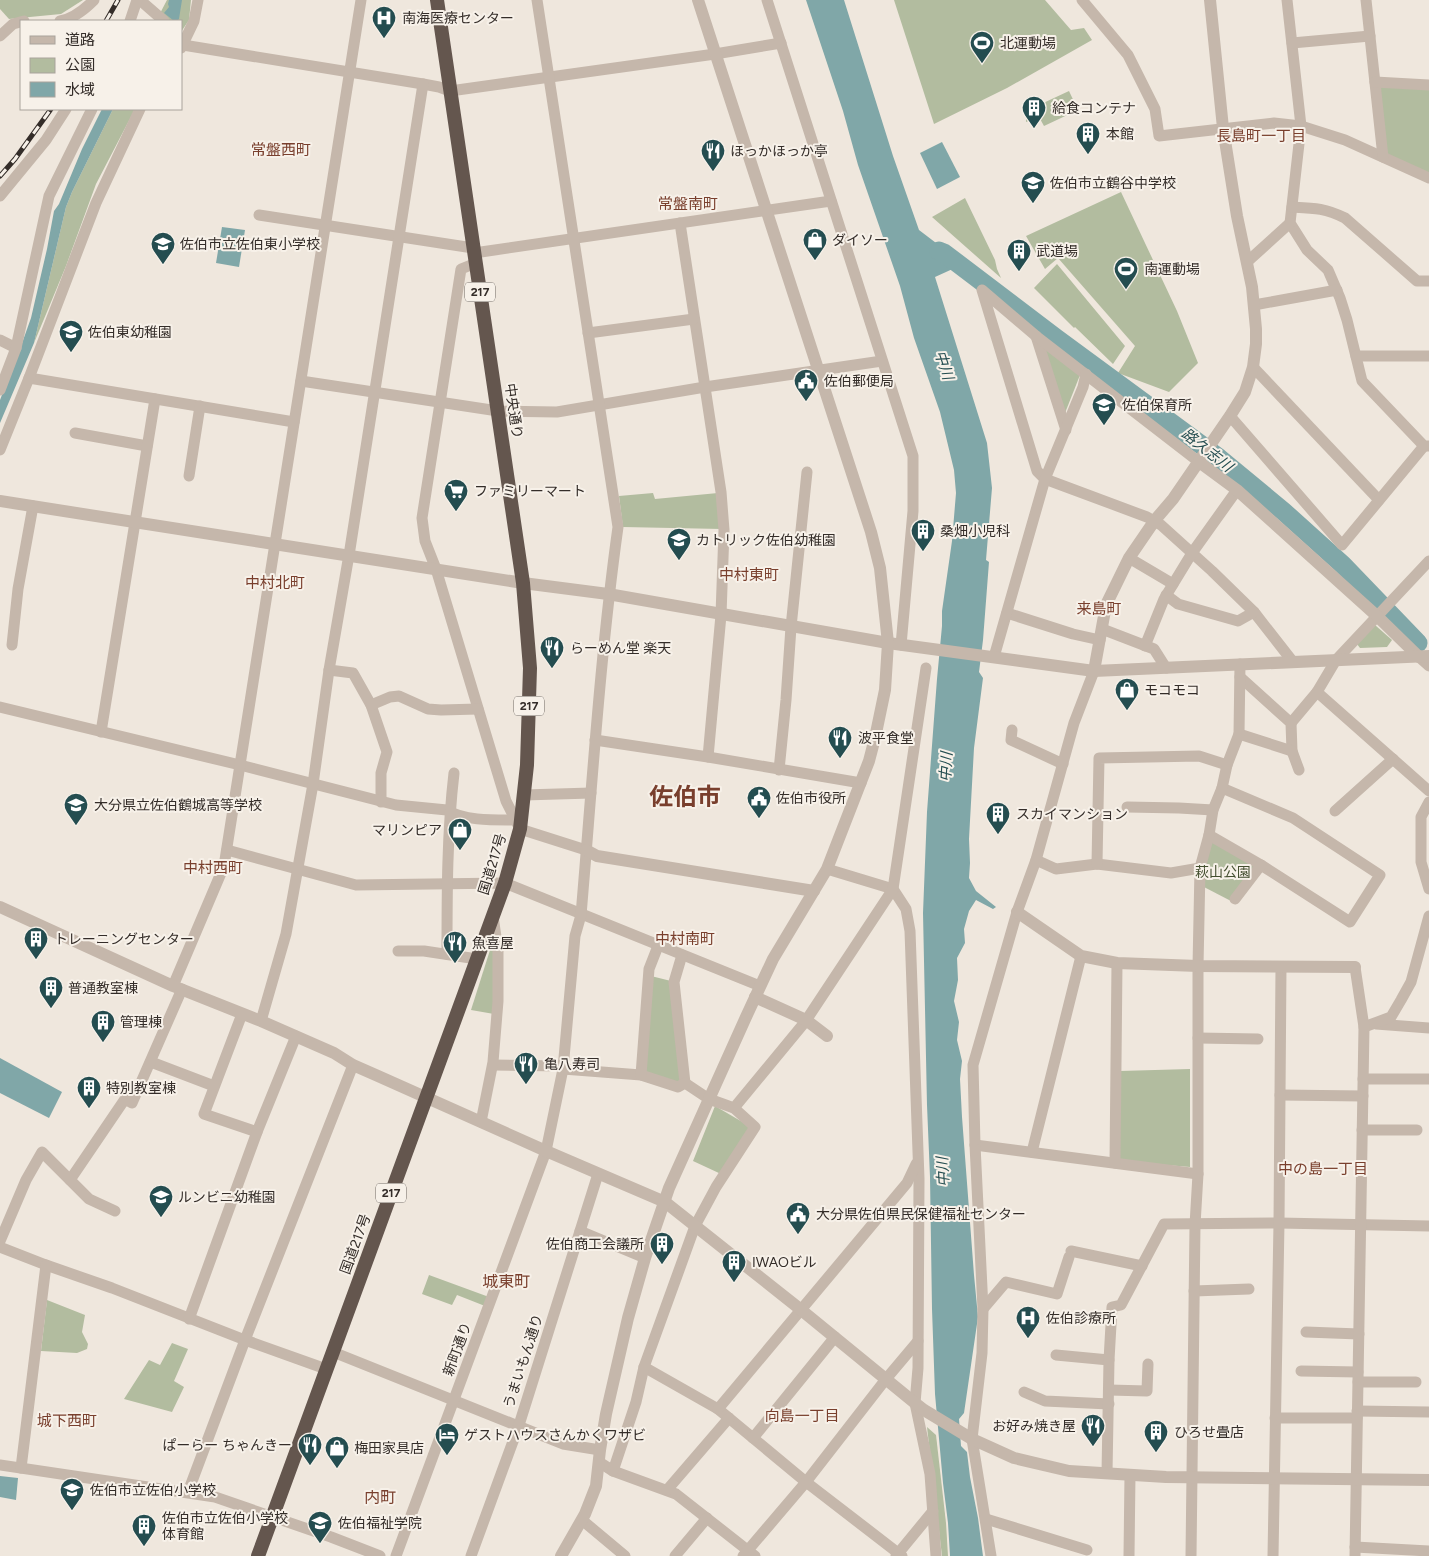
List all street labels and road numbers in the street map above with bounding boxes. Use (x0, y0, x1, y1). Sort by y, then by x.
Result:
road number: 217 (465, 282, 495, 302)
street label: 中央通り (501, 382, 526, 440)
road number: 217 (514, 696, 544, 716)
street label: 国道217号 (475, 831, 510, 897)
road number: 217 (376, 1184, 406, 1202)
street label: 国道217号 (337, 1212, 374, 1277)
street label: うまいもん通り (500, 1312, 547, 1410)
street label: 新町通り (440, 1320, 475, 1378)

